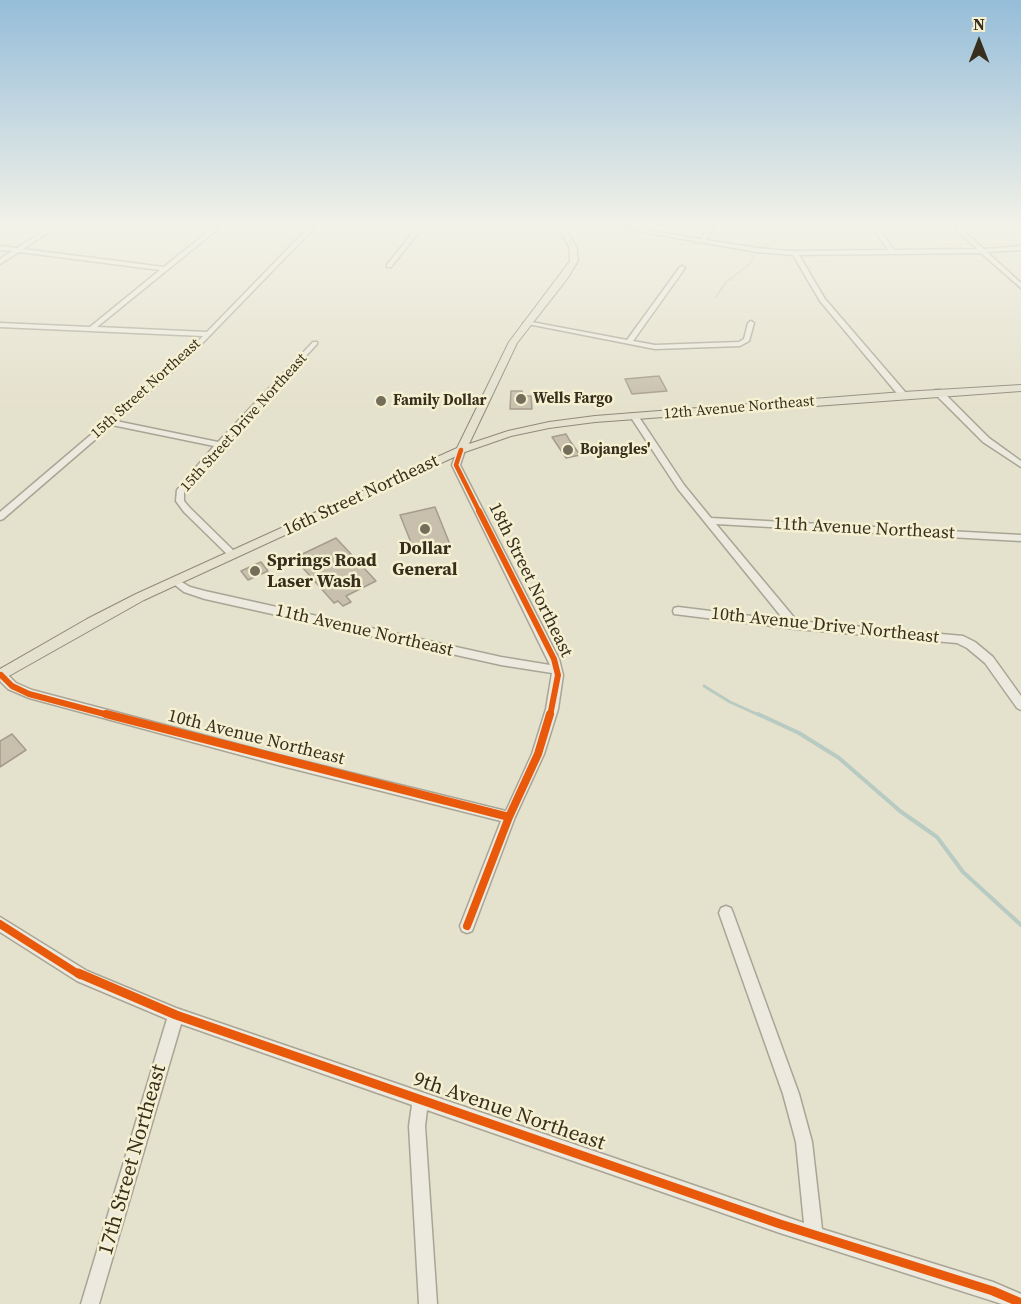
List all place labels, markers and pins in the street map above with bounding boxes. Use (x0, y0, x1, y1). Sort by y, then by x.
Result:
place label: Wells Fargo (533, 390, 613, 408)
place label: Family Dollar (393, 392, 487, 410)
marker: Wells Fargo (514, 392, 528, 406)
marker: Family Dollar (374, 394, 388, 408)
place label: Bojangles' (580, 441, 651, 459)
marker: Bojangles' (561, 443, 575, 457)
marker: Dollar General (418, 522, 432, 536)
place label: Dollar General (392, 538, 458, 580)
place label: Springs Road Laser Wash (267, 550, 377, 592)
marker: Springs Road Laser Wash (248, 564, 262, 578)

